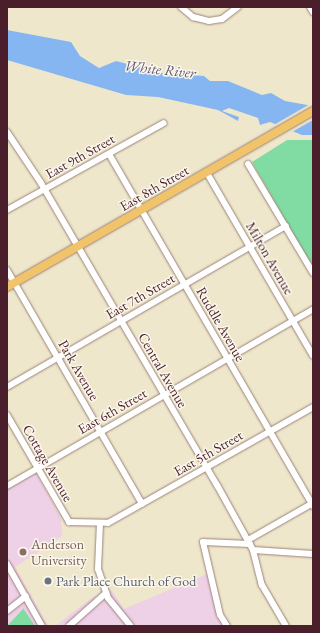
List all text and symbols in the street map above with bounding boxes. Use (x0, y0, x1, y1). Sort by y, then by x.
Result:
water label: White River (123, 56, 197, 82)
street label: East 9th Street (42, 130, 118, 182)
street label: East 8th Street (117, 162, 191, 214)
street label: Milton Avenue (242, 219, 298, 297)
street label: East 7th Street (103, 270, 177, 322)
street label: Ruddle Avenue (193, 284, 249, 364)
street label: Central Avenue (135, 330, 191, 410)
street label: Park Avenue (55, 337, 103, 403)
street label: East 6th Street (75, 385, 149, 437)
street label: Cottage Avenue (19, 422, 77, 504)
street label: East 5th Street (171, 427, 245, 479)
place label: Anderson University (31, 536, 87, 568)
marker: Anderson University (18, 547, 28, 557)
place label: Park Place Church of God (56, 573, 196, 589)
marker: Park Place Church of God (43, 576, 53, 586)

